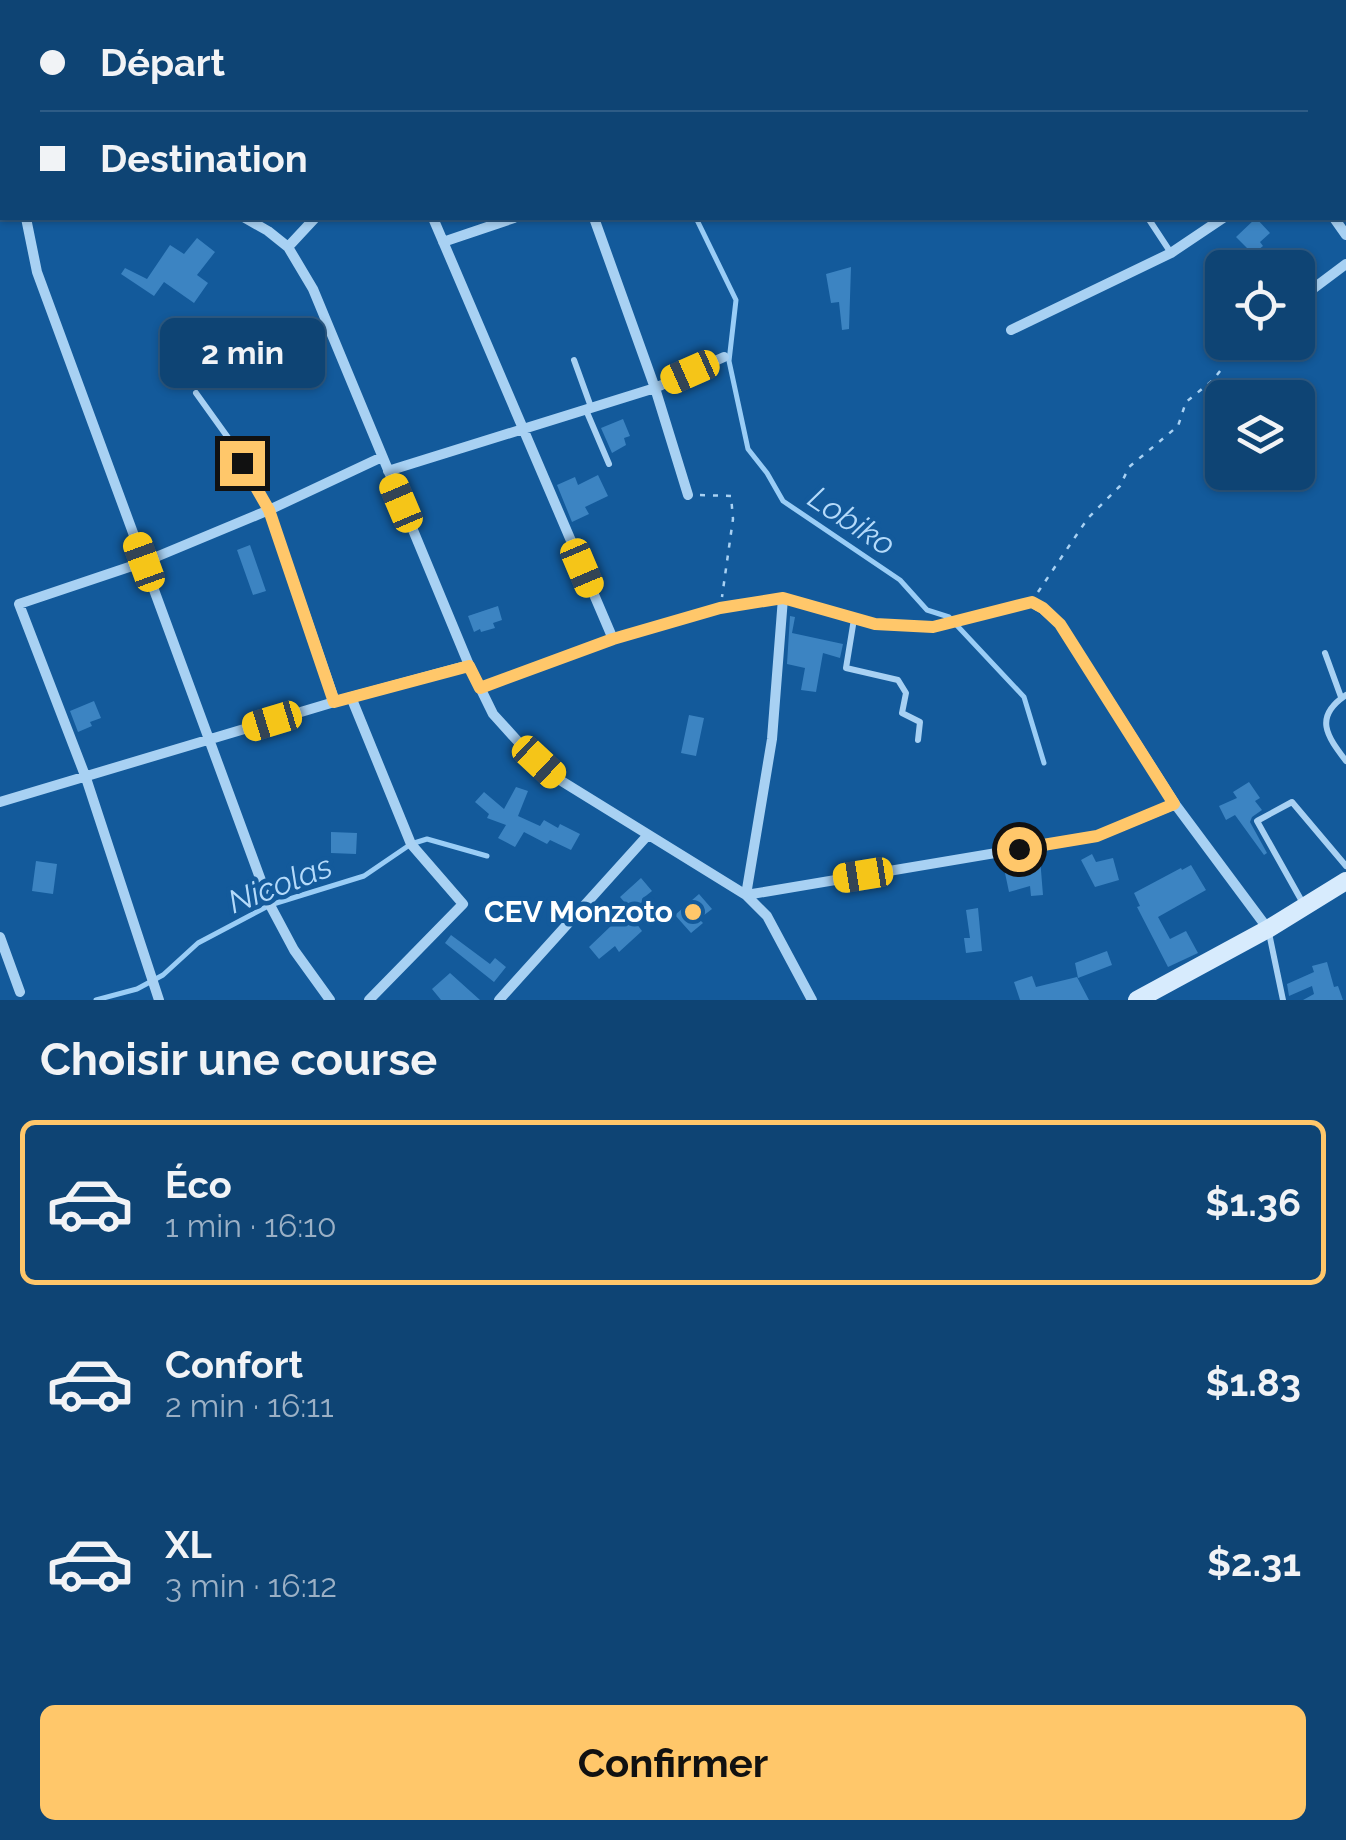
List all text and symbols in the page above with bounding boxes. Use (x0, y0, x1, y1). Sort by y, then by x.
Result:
text: Départ (100, 40, 225, 85)
text: Destination (100, 136, 308, 181)
map controls (1205, 250, 1315, 490)
button: locate (1205, 250, 1315, 360)
callout: 2 min (160, 318, 324, 388)
text: 2 min (201, 334, 284, 371)
car (656, 346, 724, 398)
button: layers (1205, 380, 1315, 490)
route end (220, 441, 265, 486)
car (375, 470, 427, 536)
water label: Lobiko (802, 478, 903, 563)
car (120, 529, 168, 595)
car (556, 535, 608, 601)
car (239, 698, 305, 744)
car (507, 731, 571, 793)
route start (997, 827, 1042, 872)
water label: Nicolas (223, 847, 337, 920)
car (831, 855, 895, 895)
place label: CEV Monzoto (484, 894, 673, 929)
marker: CEV Monzoto (682, 901, 704, 923)
text: Choisir une course (40, 1033, 437, 1086)
icon: car (45, 1158, 135, 1248)
text: Éco (165, 1162, 232, 1207)
text: $1.36 (1205, 1180, 1301, 1225)
text: 1 min · 16:10 (165, 1207, 337, 1244)
icon: car (45, 1338, 135, 1428)
text: Confort (165, 1342, 303, 1387)
text: $1.83 (1205, 1360, 1301, 1405)
text: 2 min · 16:11 (165, 1387, 334, 1424)
icon: car (45, 1518, 135, 1608)
text: XL (165, 1522, 212, 1567)
text: $2.31 (1207, 1540, 1301, 1585)
text: 3 min · 16:12 (165, 1567, 337, 1604)
button: Confirmer (40, 1705, 1306, 1820)

